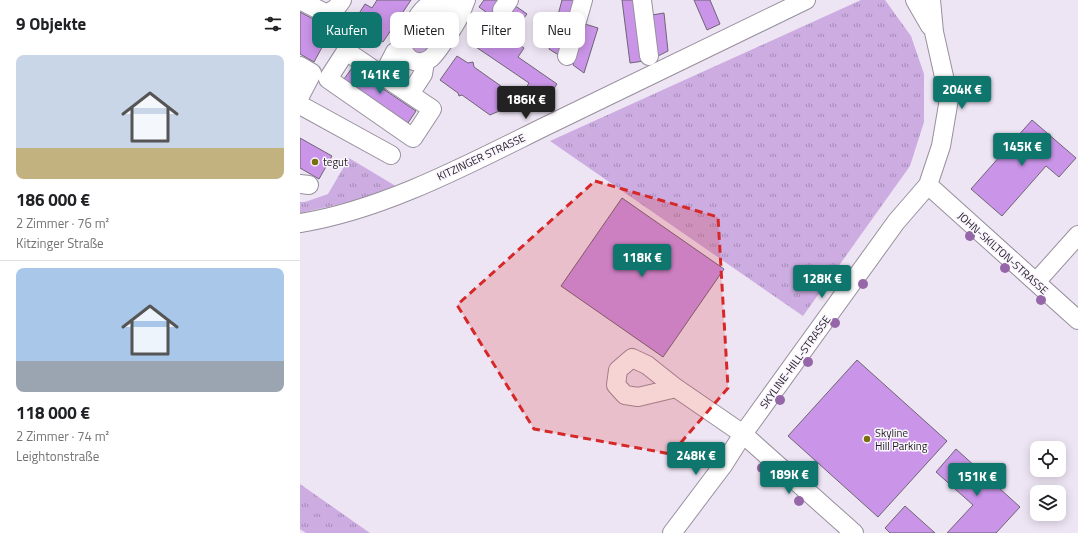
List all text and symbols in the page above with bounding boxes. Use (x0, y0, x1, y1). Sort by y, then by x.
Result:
text: 9 Objekte (16, 11, 86, 37)
chip: Kaufen (312, 12, 382, 48)
chip: Mieten (390, 12, 459, 48)
chip: Filter (467, 12, 525, 48)
chip: Neu (533, 12, 585, 48)
icon: filters (262, 13, 284, 35)
pin: 141K € (347, 61, 413, 95)
text: 141K € (360, 64, 400, 84)
pin: 204K € (929, 76, 995, 110)
text: 204K € (942, 79, 982, 99)
icon: home (114, 81, 186, 153)
pin: 186K € (493, 86, 559, 120)
text: 186K € (506, 89, 546, 109)
street label: KITZINGER STRASSE (434, 130, 528, 184)
pin: 145K € (989, 133, 1055, 167)
text: 145K € (1002, 136, 1042, 156)
place label: tegut (323, 154, 348, 170)
marker: tegut (310, 157, 320, 167)
text: 186 000 € (16, 187, 90, 213)
street label: JOHN-SKILTON-STRASSE (954, 208, 1052, 298)
text: 2 Zimmer · 76 m² (16, 213, 109, 233)
text: Kitzinger Straße (16, 233, 104, 253)
pin: 118K € (609, 244, 675, 278)
text: 118K € (622, 247, 662, 267)
pin: 128K € (789, 265, 855, 299)
text: 128K € (802, 268, 842, 288)
icon: home (114, 294, 186, 366)
street label: SKYLINE-HILL-STRASSE (756, 312, 834, 412)
text: 118 000 € (16, 400, 90, 426)
place label: Skyline Hill Parking (875, 425, 928, 454)
text: 2 Zimmer · 74 m² (16, 426, 109, 446)
marker: Skyline Hill Parking (862, 434, 872, 444)
map controls (1030, 441, 1066, 521)
button: locate (1030, 441, 1066, 477)
pin: 248K € (663, 442, 729, 476)
text: 248K € (676, 445, 716, 465)
text: Leightonstraße (16, 446, 99, 466)
pin: 189K € (756, 461, 822, 495)
pin: 151K € (944, 463, 1010, 497)
text: 189K € (769, 464, 809, 484)
text: 151K € (957, 466, 997, 486)
button: layers (1030, 485, 1066, 521)

